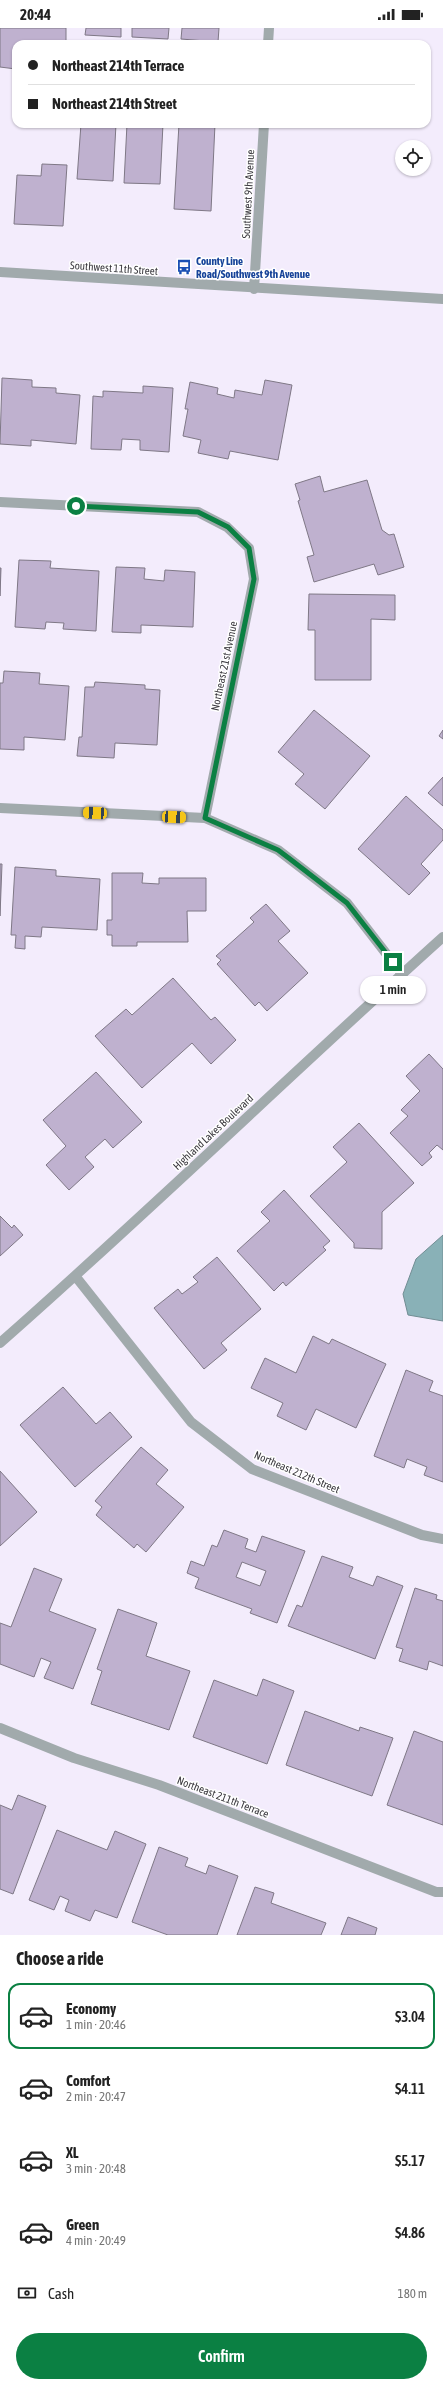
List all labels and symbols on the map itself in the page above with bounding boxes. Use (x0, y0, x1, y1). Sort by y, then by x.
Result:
street label: Southwest 9th Avenue (240, 149, 256, 239)
place label: County Line Road/Southwest 9th Avenue (196, 255, 310, 280)
bus stop icon: County Line Road/Southwest 9th Avenue (175, 258, 193, 276)
street label: Southwest 11th Street (70, 259, 158, 277)
route start (67, 497, 85, 515)
street label: Northeast 21st Avenue (209, 620, 239, 712)
car (83, 806, 107, 820)
car (162, 810, 186, 824)
route end (384, 953, 402, 971)
callout: 1 min (360, 976, 426, 1004)
street label: Highland Lakes Boulevard (171, 1092, 255, 1172)
street label: Northeast 212th Street (252, 1449, 342, 1495)
street label: Northeast 211th Terrace (176, 1774, 270, 1820)

